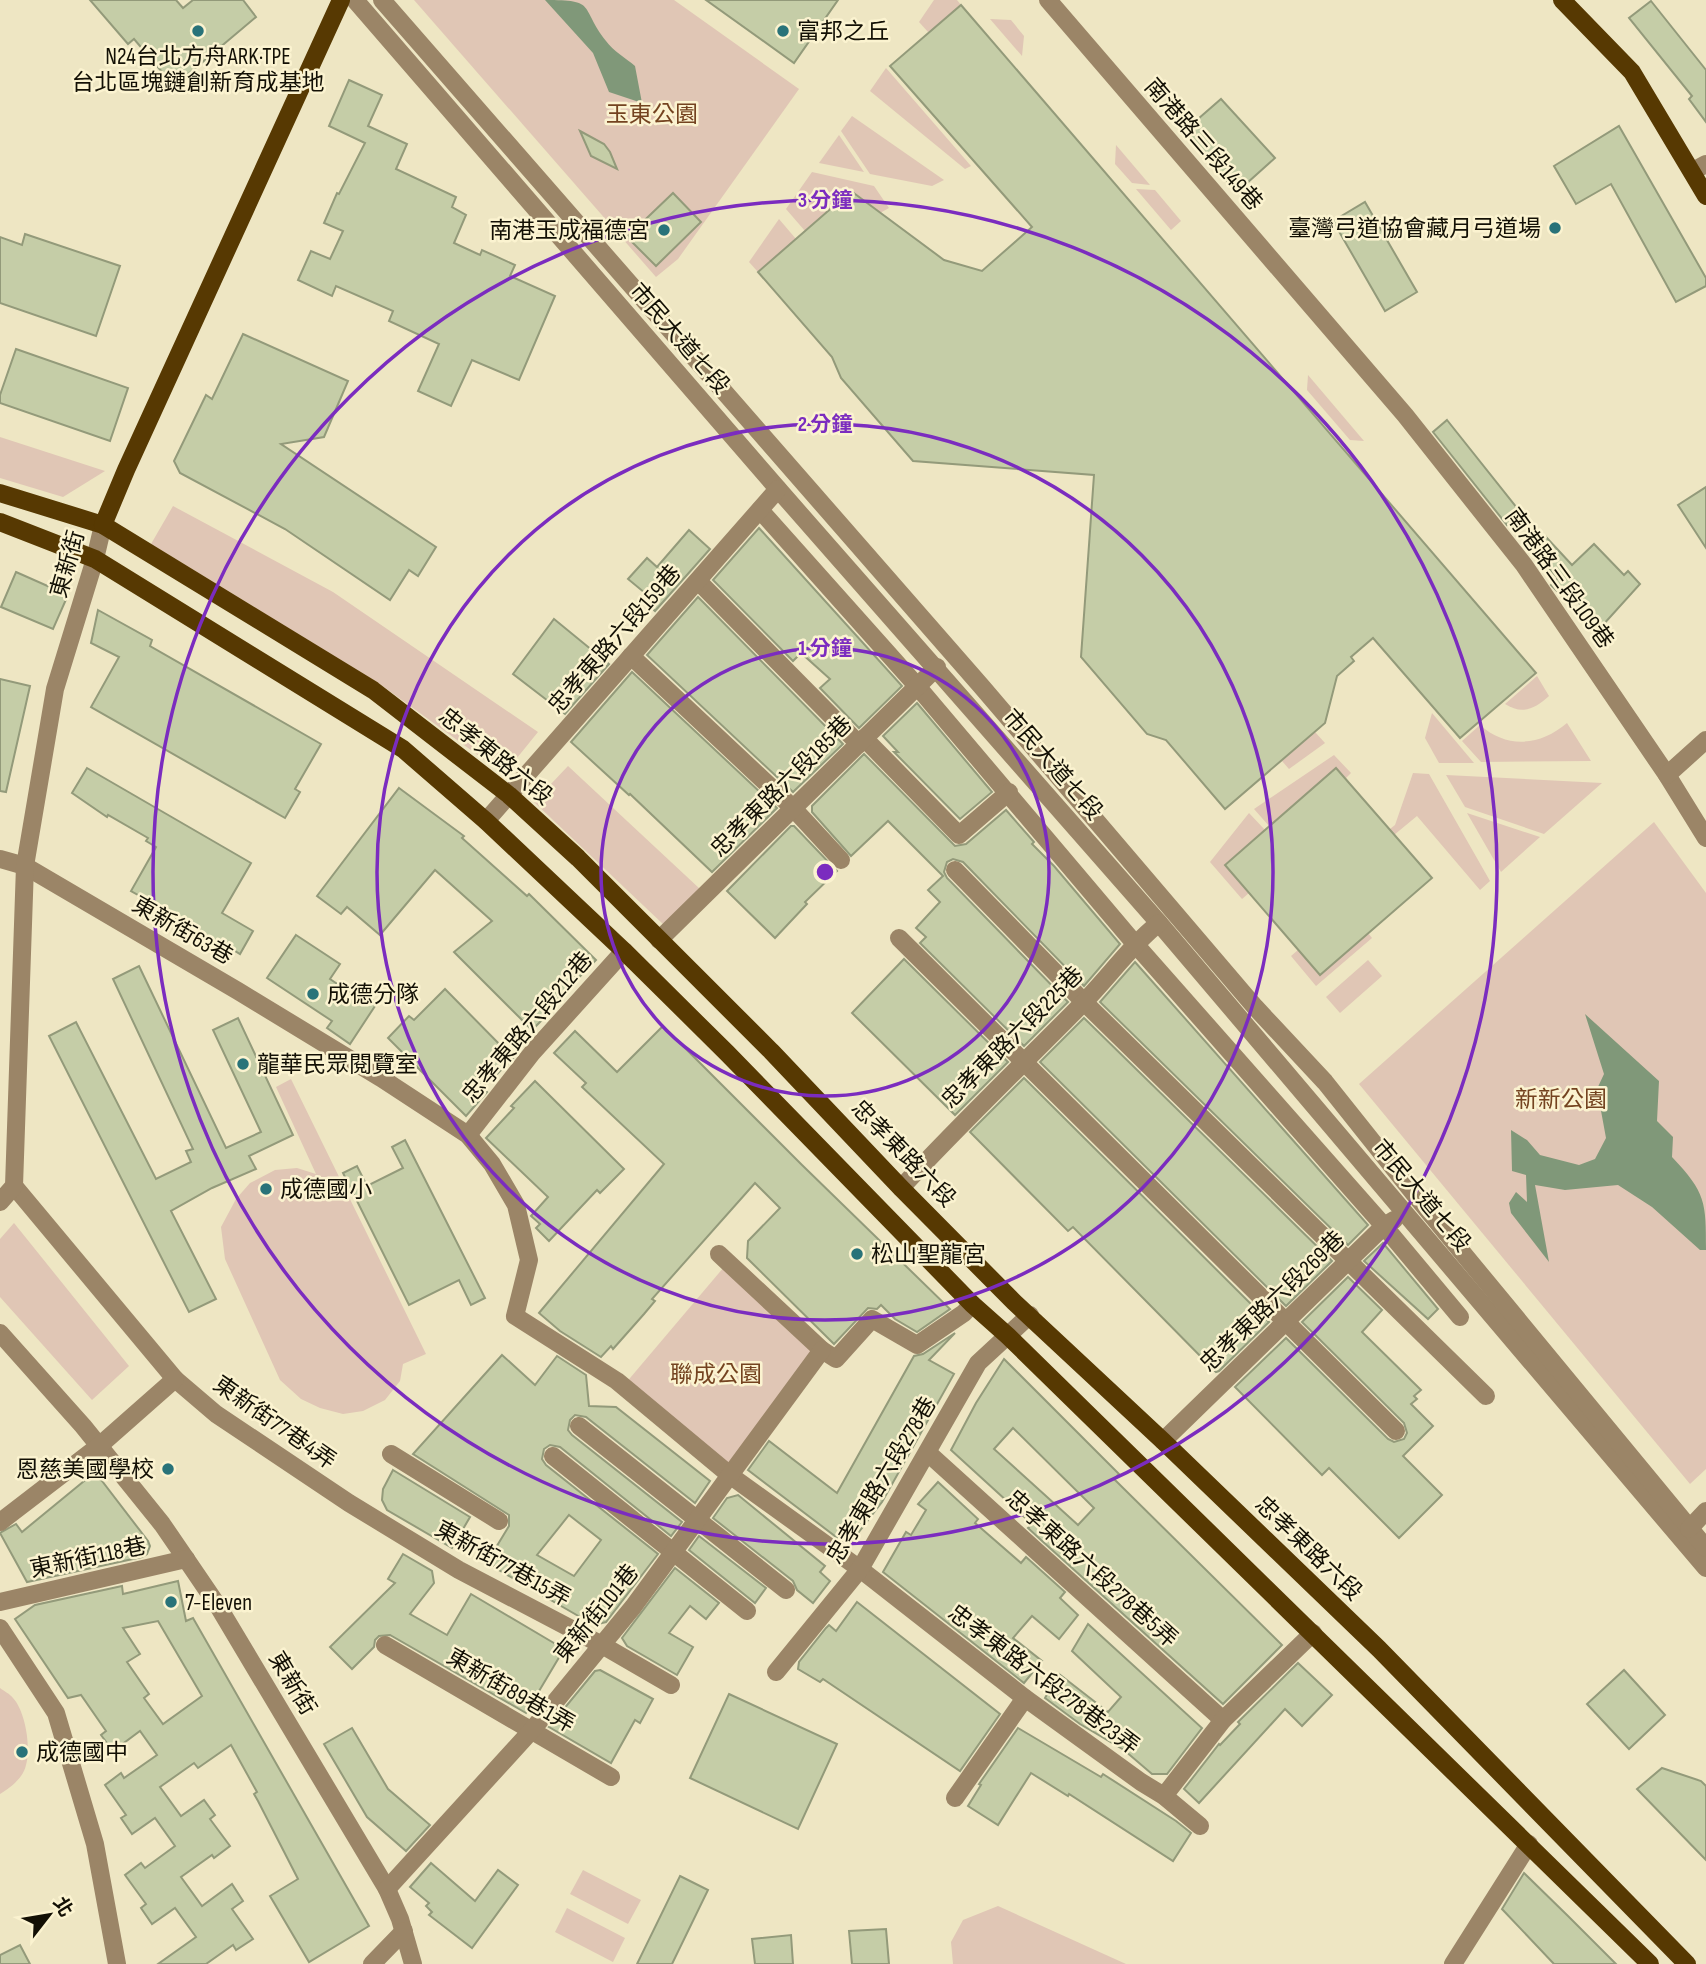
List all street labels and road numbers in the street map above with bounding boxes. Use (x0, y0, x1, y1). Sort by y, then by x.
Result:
street label: 南港路三段149巷 (1138, 73, 1268, 216)
street label: 市民大道七段 (623, 277, 735, 400)
street label: 南港路三段109巷 (1499, 503, 1619, 654)
street label: 東新街 (45, 527, 91, 601)
street label: 忠孝東路六段159巷 (542, 559, 687, 720)
street label: 忠孝東路六段 (433, 702, 558, 811)
street label: 市民大道七段 (996, 703, 1108, 826)
street label: 忠孝東路六段185巷 (705, 710, 858, 863)
street label: 東新街63巷 (127, 891, 238, 971)
street label: 忠孝東路六段212巷 (457, 947, 599, 1109)
street label: 忠孝東路六段225巷 (936, 961, 1090, 1115)
street label: 忠孝東路六段 (845, 1094, 961, 1213)
street label: 市民大道七段 (1366, 1134, 1476, 1257)
street label: 忠孝東路六段269巷 (1194, 1225, 1351, 1378)
street label: 東新街77巷4弄 (208, 1370, 341, 1475)
street label: 忠孝東路六段278巷 (821, 1392, 943, 1569)
street label: 忠孝東路六段278巷5弄 (1000, 1484, 1183, 1653)
street label: 忠孝東路六段 (1249, 1491, 1368, 1607)
street label: 東新街77巷15弄 (430, 1515, 575, 1613)
street label: 東新街118巷 (27, 1532, 149, 1584)
street label: 東新街101巷 (549, 1559, 645, 1668)
street label: 忠孝東路六段278巷23弄 (942, 1599, 1144, 1761)
street label: 東新街89巷1弄 (441, 1643, 580, 1739)
street label: 東新街 (262, 1647, 322, 1720)

